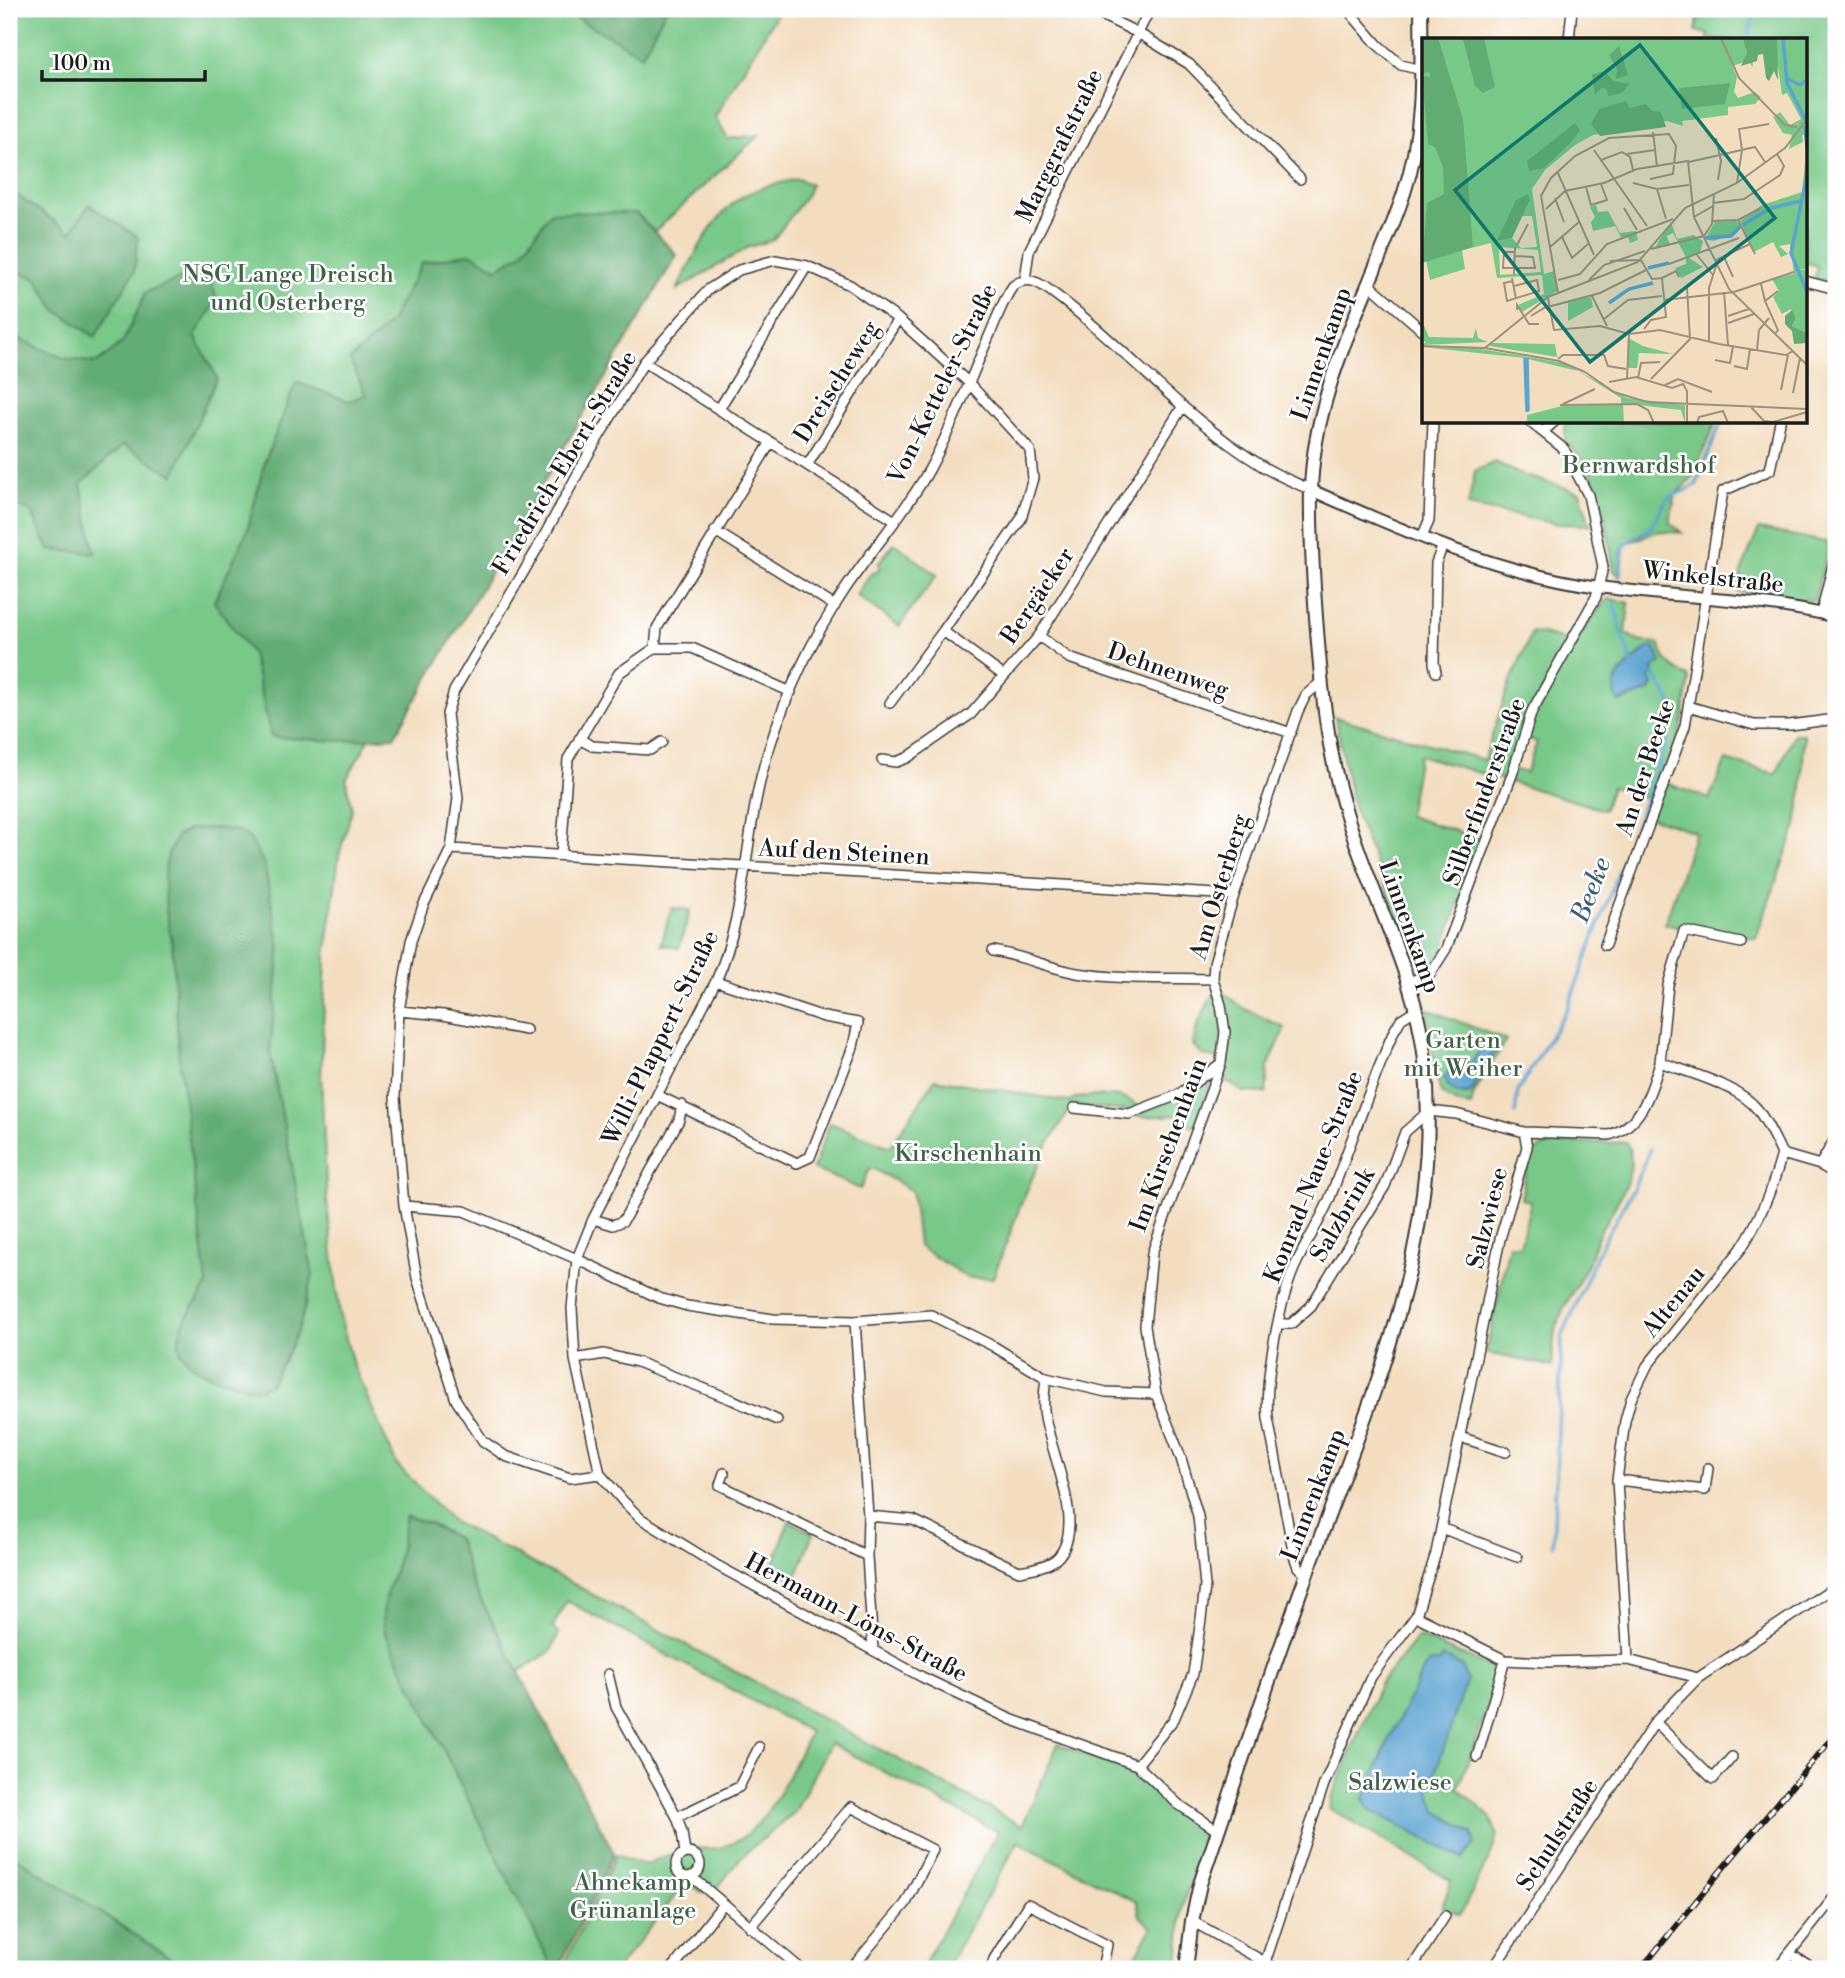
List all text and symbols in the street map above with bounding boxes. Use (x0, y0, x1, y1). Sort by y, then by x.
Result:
scale bar (42, 38, 205, 82)
inset map (1422, 38, 1806, 424)
text: 100 m (52, 51, 111, 77)
street label: Marggrafstraße (1010, 64, 1110, 228)
park label: NSG Lange Dreisch und Osterberg (182, 260, 394, 318)
street label: Von-Ketteler-Straße (881, 279, 1005, 490)
street label: Linnenkamp (1285, 283, 1359, 425)
street label: Dreischeweg (788, 315, 887, 449)
street label: Friedrich-Ebert-Straße (486, 345, 644, 581)
park label: Bernwardshof (1561, 451, 1717, 481)
street label: Bergäcker (994, 542, 1081, 651)
street label: Winkelstraße (1640, 556, 1785, 600)
street label: Dehnenweg (1103, 636, 1233, 706)
street label: Silberfinderstraße (1437, 694, 1533, 890)
street label: An der Beeke (1609, 696, 1682, 841)
street label: Am Osterberg (1183, 810, 1257, 965)
street label: Auf den Steinen (757, 833, 930, 872)
water label: Beeke (1564, 853, 1618, 928)
street label: Linnenkamp (1371, 857, 1447, 997)
street label: Willi-Plappert-Straße (595, 925, 726, 1151)
park label: Garten mit Weiher (1403, 1026, 1523, 1084)
street label: Im Kirschenhain (1124, 1054, 1214, 1236)
street label: Konrad-Naue-Straße (1258, 1066, 1370, 1288)
park label: Kirschenhain (894, 1139, 1042, 1169)
street label: Salzbrink (1304, 1161, 1383, 1267)
street label: Salzwiese (1461, 1164, 1515, 1272)
street label: Altenau (1635, 1260, 1712, 1345)
street label: Linnenkamp (1275, 1425, 1353, 1565)
street label: Hermann-Löns-Straße (739, 1547, 973, 1689)
park label: Salzwiese (1348, 1768, 1452, 1798)
street label: Schulstraße (1511, 1773, 1605, 1897)
park label: Ahnekamp Grünanlage (570, 1868, 696, 1926)

